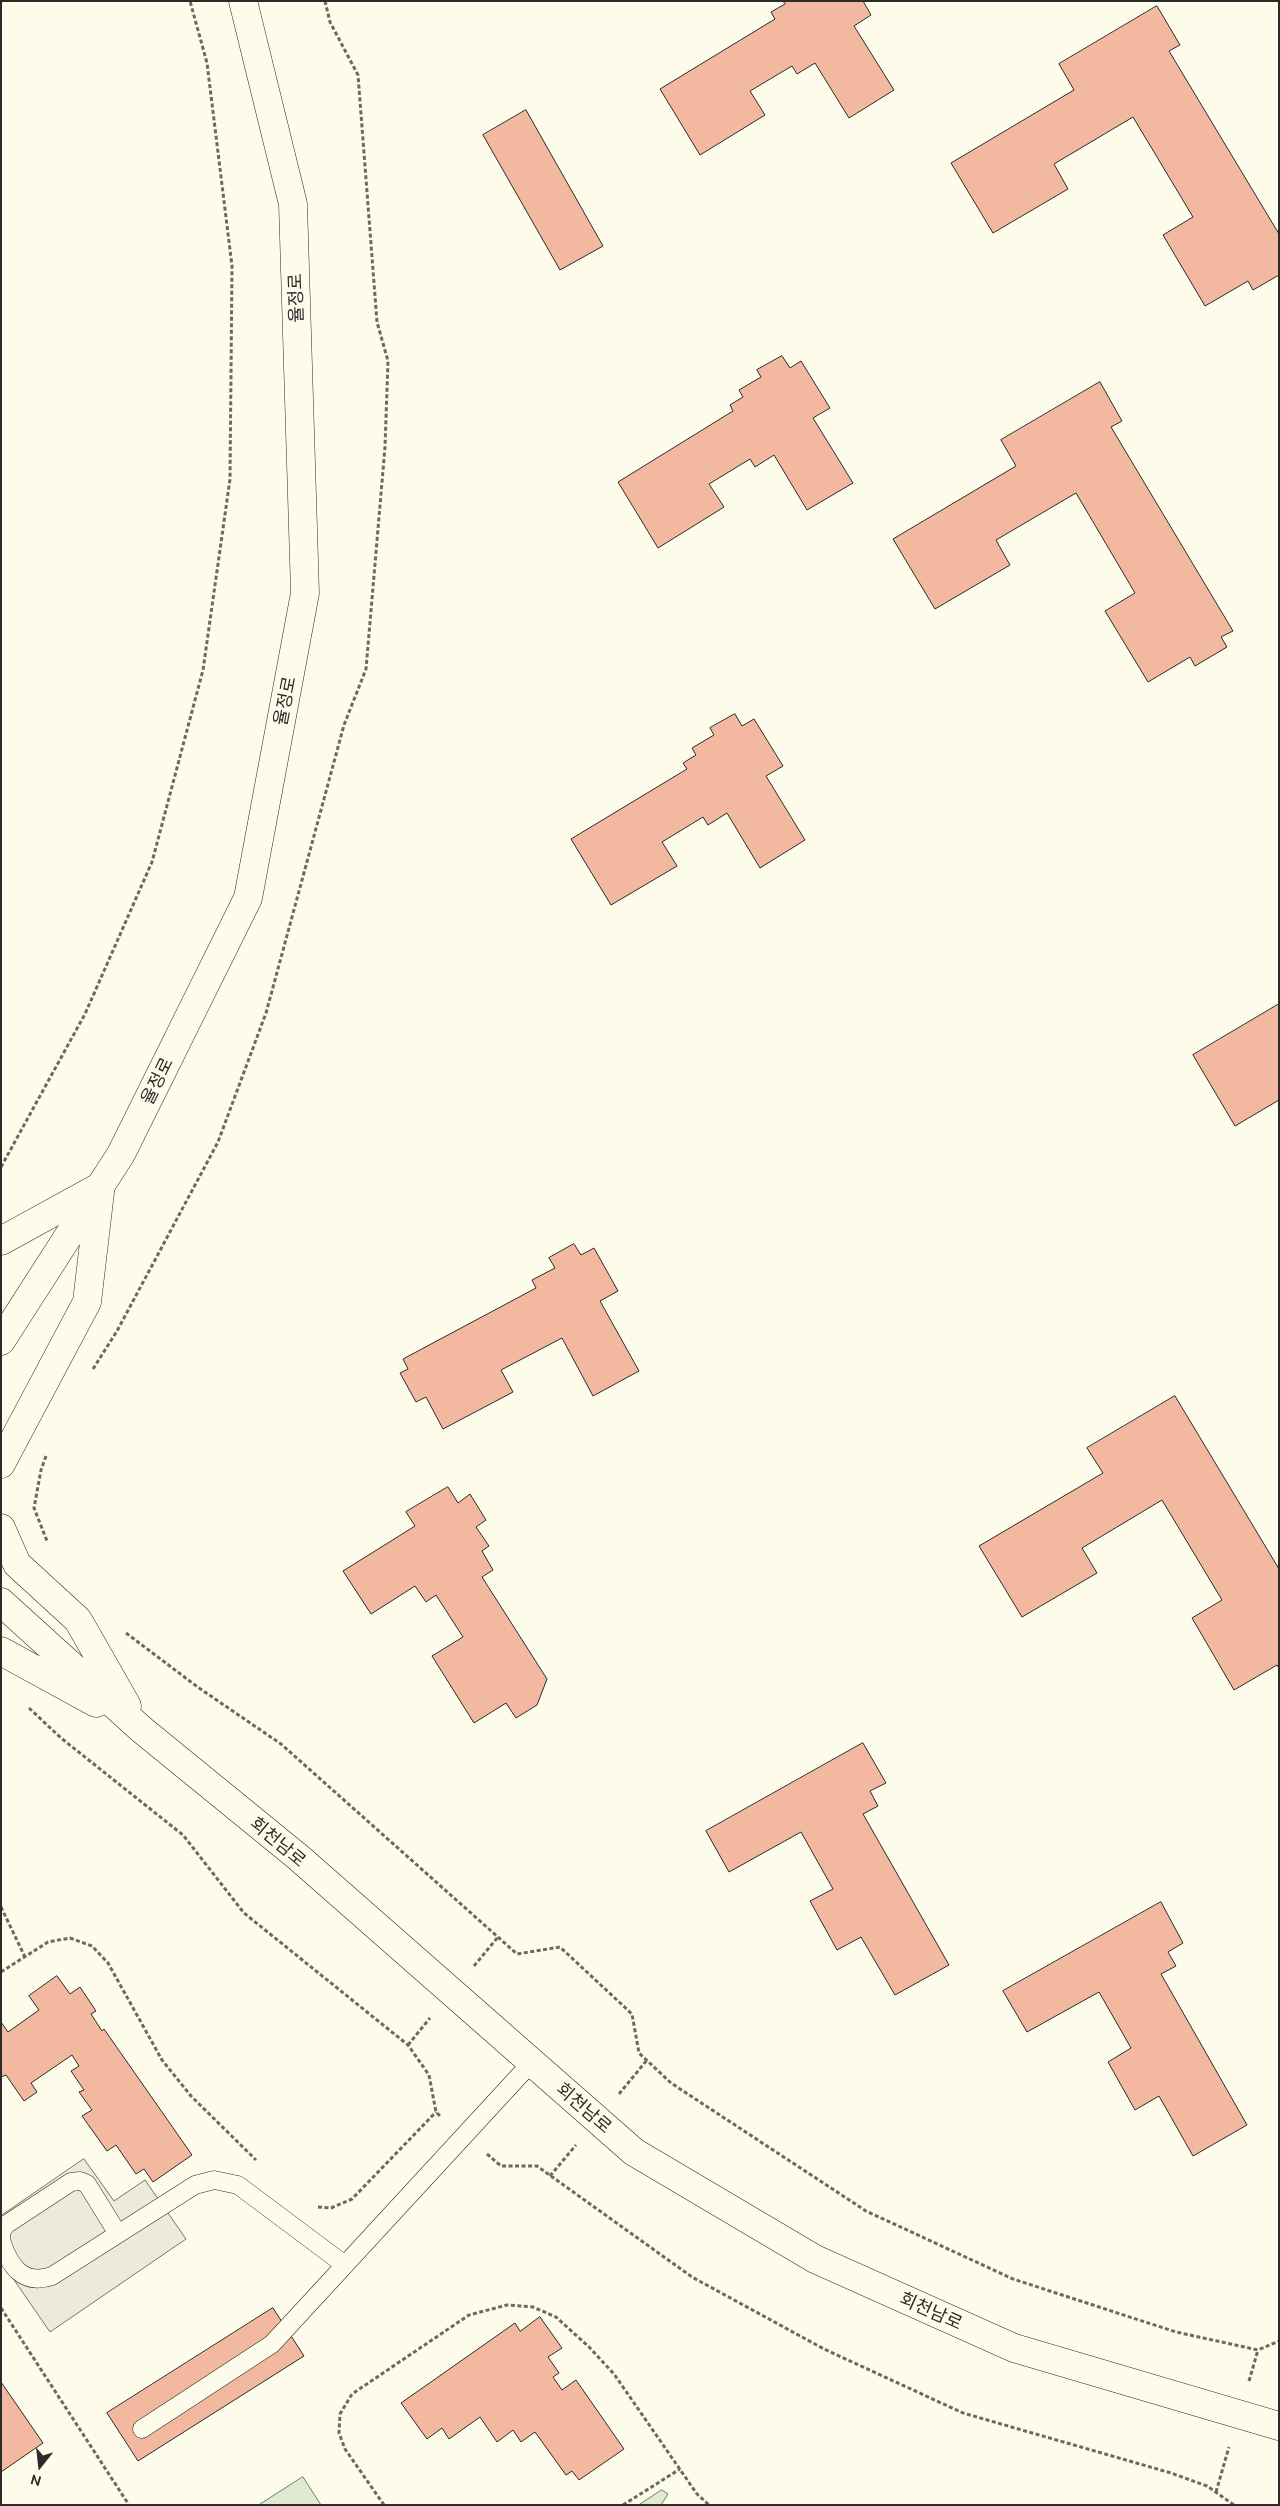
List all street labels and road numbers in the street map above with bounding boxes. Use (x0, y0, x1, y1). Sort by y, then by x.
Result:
street label: 율정로 (284, 273, 308, 323)
street label: 율정로 (270, 675, 300, 727)
street label: 율정로 (136, 1054, 178, 1108)
street label: 회천남로 (246, 1812, 310, 1872)
street label: 회천남로 (552, 2078, 616, 2138)
street label: 회천남로 (896, 2288, 966, 2334)

